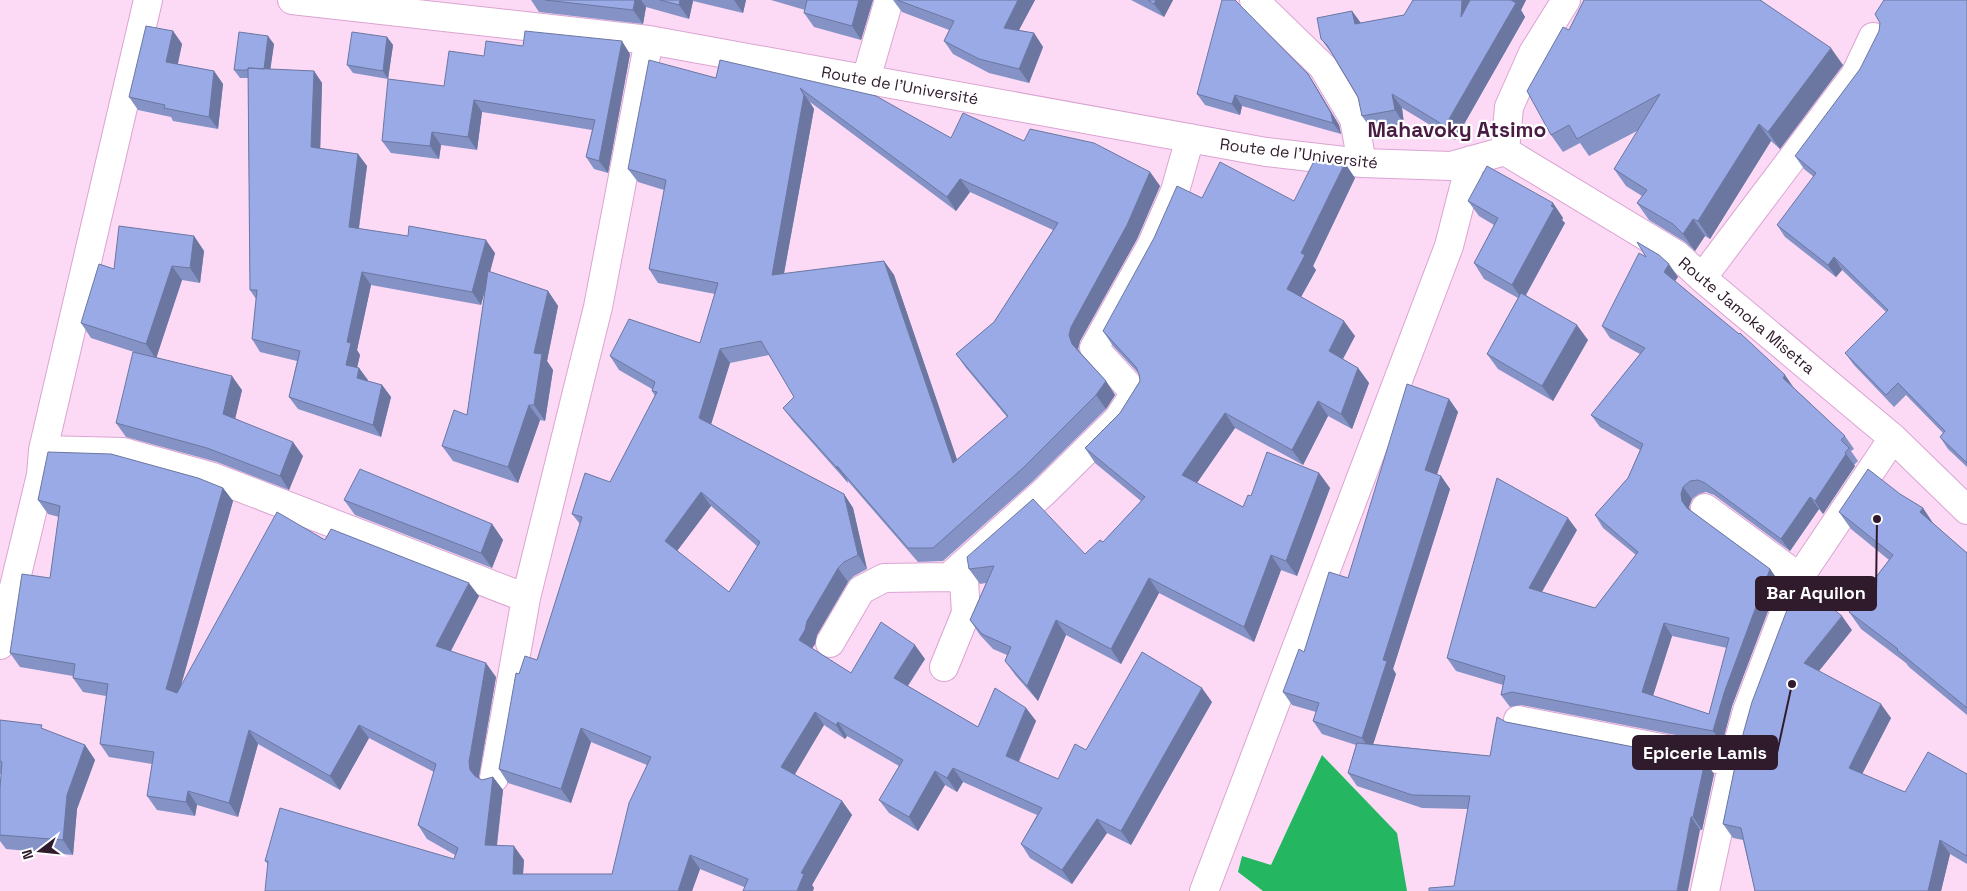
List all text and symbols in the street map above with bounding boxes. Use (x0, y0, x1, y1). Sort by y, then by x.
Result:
street label: Route de l'Université (820, 61, 980, 110)
district label: Mahavoky Atsimo (1368, 116, 1546, 143)
street label: Route de l'Université (1219, 133, 1379, 174)
street label: Route Jamoka Misetra (1674, 252, 1819, 379)
callout: Bar Aquilon (1756, 577, 1876, 610)
text: Bar Aquilon (1766, 581, 1866, 604)
callout: Epicerie Lamis (1633, 736, 1777, 769)
text: Epicerie Lamis (1643, 741, 1767, 764)
north arrow (15, 826, 65, 876)
text: N (18, 848, 37, 862)

